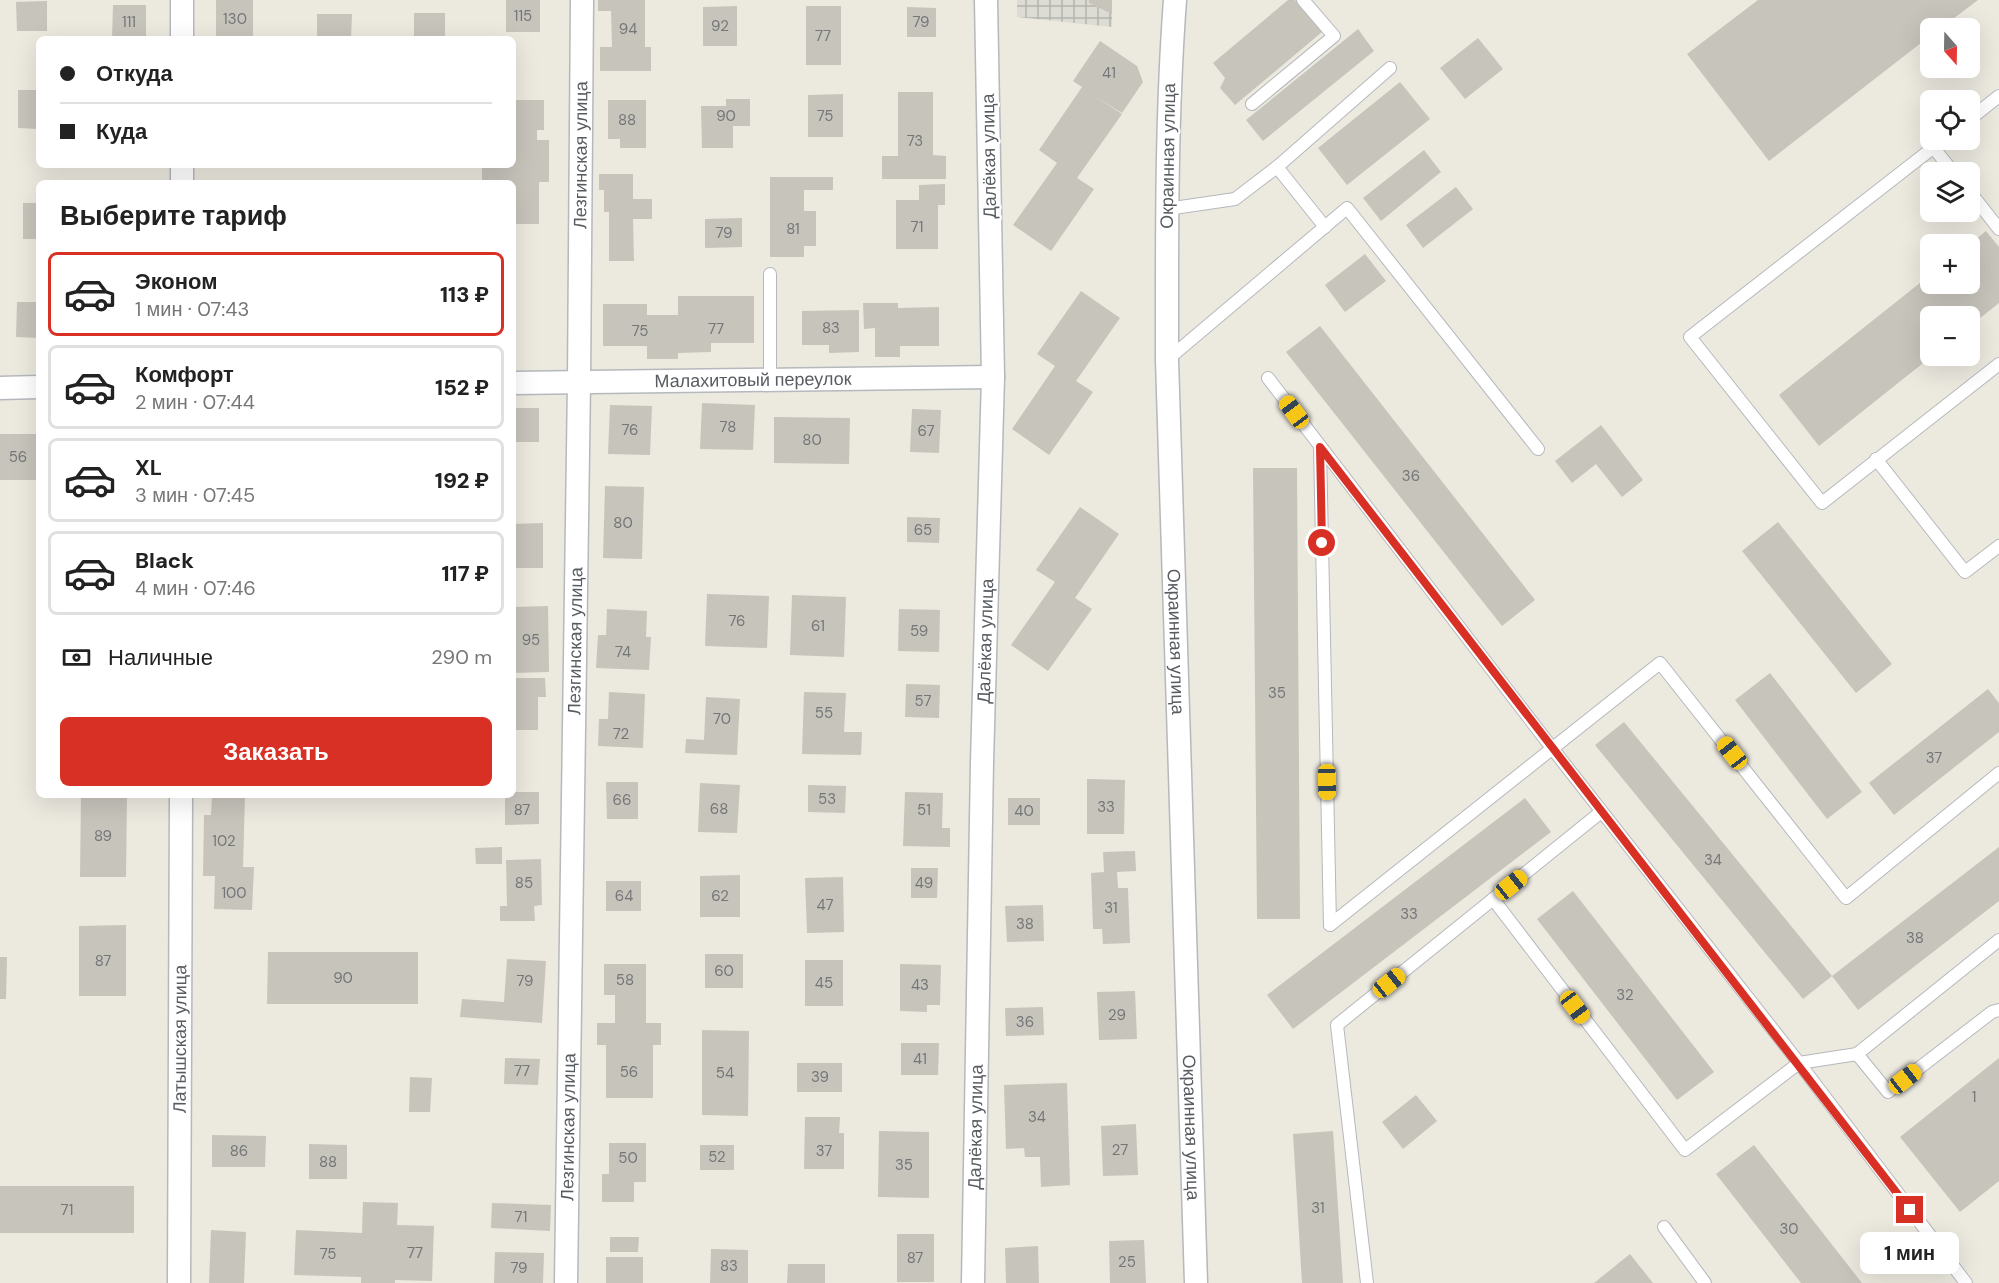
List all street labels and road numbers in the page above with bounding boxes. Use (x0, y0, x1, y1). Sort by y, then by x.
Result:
street label: Лезгинская улица (568, 80, 593, 229)
street label: Окраинная улица (1155, 82, 1181, 229)
street label: Далёкая улица (976, 92, 1002, 219)
street label: Малахитовый переулок (654, 367, 852, 393)
street label: Лезгинская улица (562, 566, 588, 715)
street label: Окраинная улица (1162, 568, 1190, 716)
street label: Далёкая улица (972, 577, 999, 704)
street label: Латышская улица (168, 964, 192, 1113)
street label: Лезгинская улица (555, 1052, 581, 1201)
street label: Окраинная улица (1177, 1054, 1205, 1202)
street label: Далёкая улица (963, 1063, 989, 1190)

